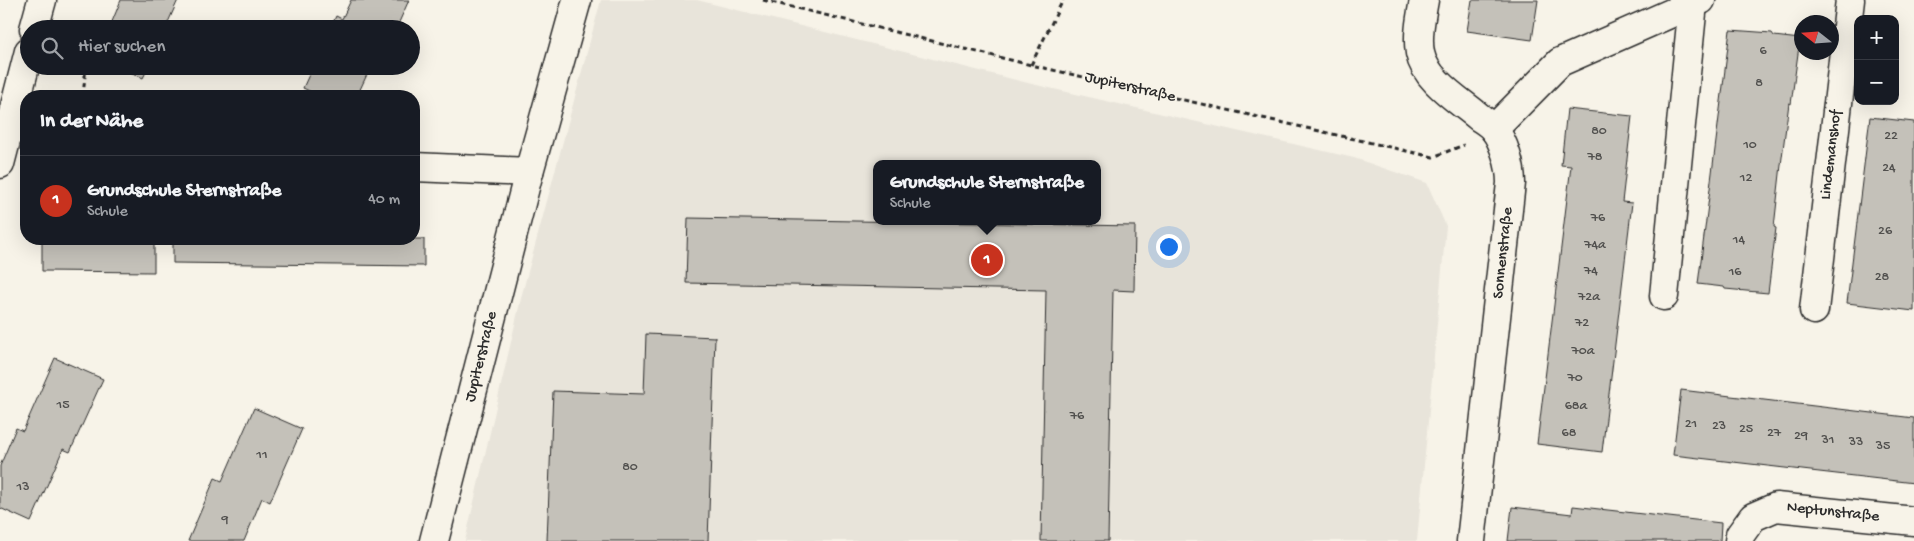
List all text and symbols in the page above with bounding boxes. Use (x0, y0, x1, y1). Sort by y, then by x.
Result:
north arrow (1794, 15, 1839, 60)
map controls (1854, 15, 1899, 105)
button: + (1854, 15, 1899, 60)
search box (20, 20, 420, 75)
icon: search (38, 34, 66, 62)
text: Hier suchen (78, 36, 165, 59)
house number: 6 (1759, 43, 1767, 60)
button: − (1854, 60, 1899, 105)
street label: Jupiterstraße (1083, 68, 1178, 108)
house number: 8 (1755, 75, 1763, 92)
street label: Lindemanshof (1817, 108, 1847, 201)
text: In der Nähe (40, 110, 143, 135)
house number: 80 (1591, 123, 1607, 140)
house number: 22 (1884, 128, 1898, 145)
house number: 10 (1742, 137, 1757, 154)
house number: 78 (1587, 149, 1603, 166)
popup (873, 160, 1101, 225)
house number: 24 (1882, 160, 1896, 177)
house number: 12 (1739, 170, 1752, 187)
text: Grundschule Sternstraße (890, 172, 1084, 195)
text: Grundschule Sternstraße (87, 180, 281, 203)
text: 1 (53, 191, 59, 210)
text: 40 m (368, 191, 400, 210)
text: Schule (890, 195, 931, 214)
text: Schule (87, 203, 128, 222)
street label: Sonnenstraße (1490, 206, 1518, 300)
house number: 76 (1590, 210, 1606, 227)
house number: 26 (1878, 223, 1893, 240)
house number: 14 (1732, 232, 1746, 249)
your location (1156, 234, 1182, 260)
house number: 74a (1583, 237, 1607, 254)
pin: 1 (971, 241, 1003, 279)
house number: 74 (1583, 263, 1598, 280)
house number: 16 (1728, 264, 1742, 281)
house number: 28 (1875, 269, 1890, 286)
house number: 72a (1577, 289, 1601, 306)
street label: Jupiterstraße (462, 309, 503, 404)
house number: 72 (1574, 315, 1589, 332)
house number: 70a (1570, 343, 1596, 360)
house number: 70 (1566, 370, 1583, 387)
house number: 15 (55, 397, 70, 414)
house number: 68a (1565, 398, 1588, 415)
house number: 76 (1069, 408, 1085, 425)
house number: 21 (1685, 416, 1697, 433)
house number: 23 (1712, 418, 1726, 435)
house number: 25 (1739, 421, 1753, 438)
house number: 68 (1562, 425, 1577, 442)
house number: 27 (1767, 425, 1782, 442)
house number: 29 (1794, 428, 1808, 445)
house number: 31 (1821, 432, 1834, 449)
house number: 33 (1848, 434, 1863, 451)
house number: 35 (1875, 438, 1890, 455)
house number: 11 (255, 447, 268, 464)
house number: 80 (622, 459, 638, 476)
house number: 13 (16, 479, 29, 496)
street label: Neptunstraße (1786, 499, 1881, 527)
house number: 9 (220, 512, 229, 529)

